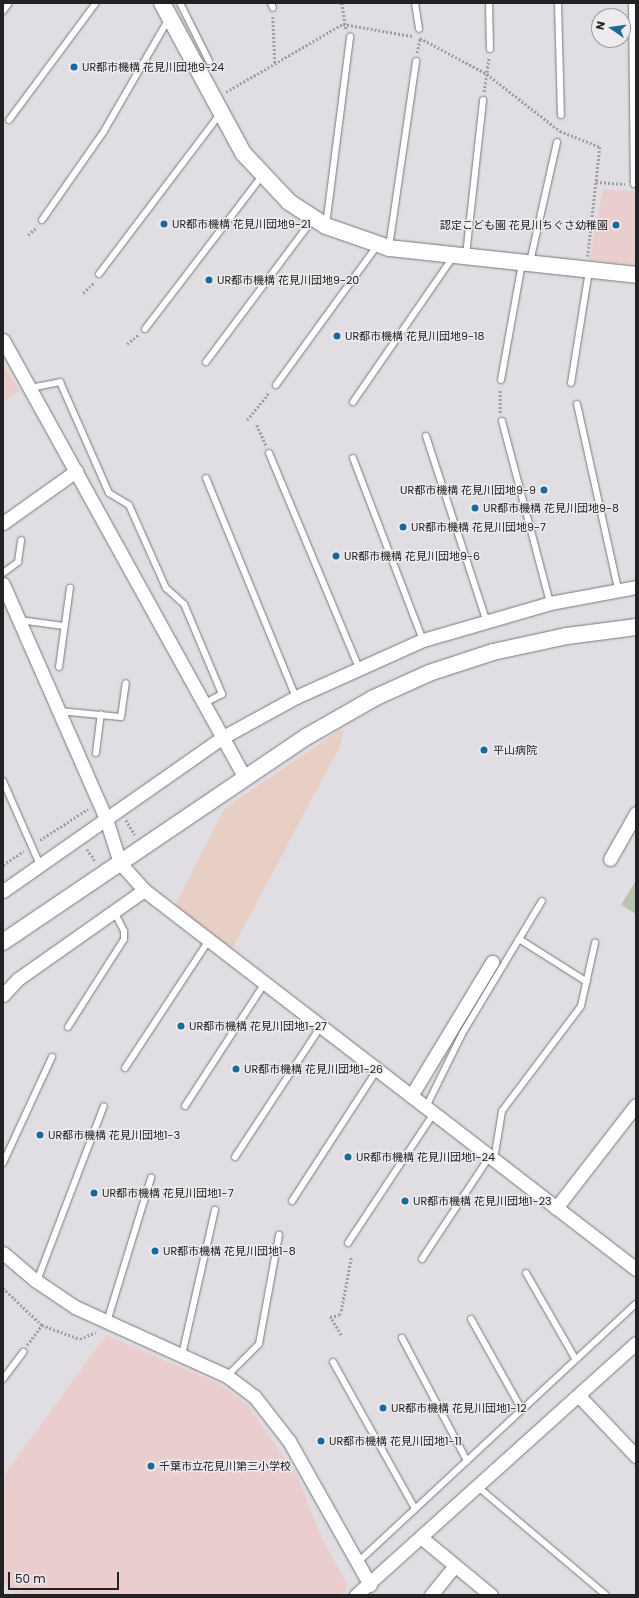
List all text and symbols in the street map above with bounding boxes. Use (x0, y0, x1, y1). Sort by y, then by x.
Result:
north arrow (591, 8, 631, 48)
text: N (592, 20, 609, 31)
place label: UR都市機構 花見川団地9-24 (82, 60, 224, 74)
marker: UR都市機構 花見川団地9-24 (69, 62, 79, 72)
place label: UR都市機構 花見川団地9-21 (172, 217, 311, 231)
place label: 認定こども園 花見川ちぐさ幼稚園 (440, 218, 608, 232)
marker: UR都市機構 花見川団地9-21 (159, 219, 169, 229)
marker: 認定こども園 花見川ちぐさ幼稚園 (611, 220, 621, 230)
place label: UR都市機構 花見川団地9-20 (217, 273, 359, 287)
marker: UR都市機構 花見川団地9-20 (204, 275, 214, 285)
place label: UR都市機構 花見川団地9-18 (345, 329, 485, 343)
marker: UR都市機構 花見川団地9-18 (332, 331, 342, 341)
place label: UR都市機構 花見川団地9-9 (400, 483, 536, 497)
marker: UR都市機構 花見川団地9-9 (539, 485, 549, 495)
place label: UR都市機構 花見川団地9-8 (483, 501, 619, 515)
marker: UR都市機構 花見川団地9-8 (470, 503, 480, 513)
place label: UR都市機構 花見川団地9-7 (411, 520, 546, 534)
marker: UR都市機構 花見川団地9-7 (398, 522, 408, 532)
place label: UR都市機構 花見川団地9-6 (344, 549, 480, 563)
marker: UR都市機構 花見川団地9-6 (331, 551, 341, 561)
place label: 平山病院 (493, 743, 537, 757)
marker: 平山病院 (478, 744, 490, 756)
place label: UR都市機構 花見川団地1-27 (189, 1019, 327, 1033)
marker: UR都市機構 花見川団地1-27 (176, 1021, 186, 1031)
place label: UR都市機構 花見川団地1-26 (244, 1062, 383, 1076)
marker: UR都市機構 花見川団地1-26 (231, 1064, 241, 1074)
place label: UR都市機構 花見川団地1-3 (48, 1128, 180, 1142)
marker: UR都市機構 花見川団地1-3 (35, 1130, 45, 1140)
place label: UR都市機構 花見川団地1-24 (356, 1150, 495, 1164)
marker: UR都市機構 花見川団地1-24 (343, 1152, 353, 1162)
place label: UR都市機構 花見川団地1-7 (102, 1186, 234, 1200)
marker: UR都市機構 花見川団地1-7 (89, 1188, 99, 1198)
place label: UR都市機構 花見川団地1-23 (413, 1194, 551, 1208)
marker: UR都市機構 花見川団地1-23 (400, 1196, 410, 1206)
place label: UR都市機構 花見川団地1-8 (163, 1244, 296, 1258)
marker: UR都市機構 花見川団地1-8 (150, 1246, 160, 1256)
place label: UR都市機構 花見川団地1-12 (391, 1401, 526, 1415)
marker: UR都市機構 花見川団地1-12 (378, 1403, 388, 1413)
place label: UR都市機構 花見川団地1-11 (329, 1434, 462, 1448)
marker: UR都市機構 花見川団地1-11 (316, 1436, 326, 1446)
place label: 千葉市立花見川第三小学校 (159, 1459, 291, 1473)
marker: 千葉市立花見川第三小学校 (146, 1461, 156, 1471)
scale bar (10, 1564, 121, 1590)
text: 50 m (15, 1570, 46, 1587)

